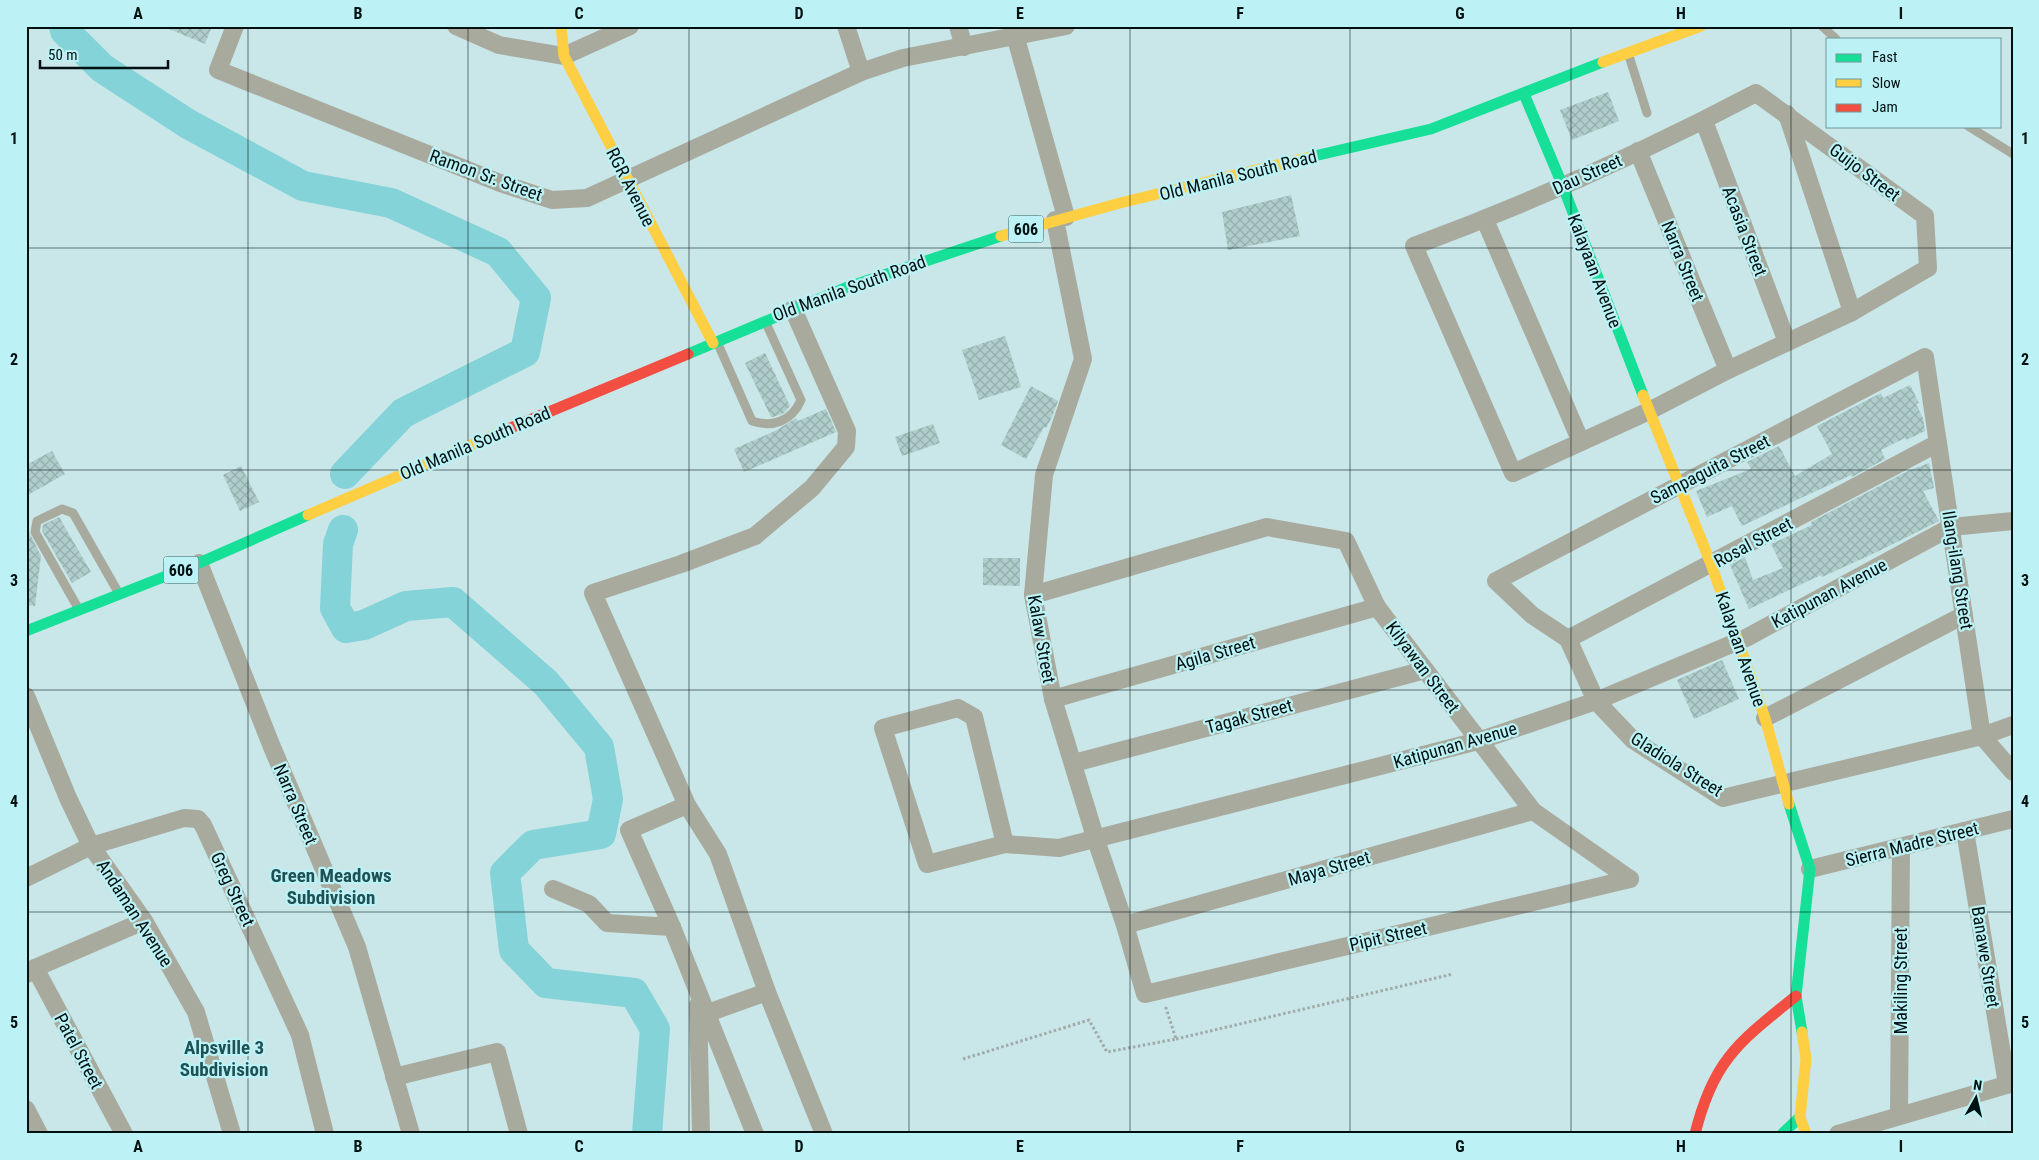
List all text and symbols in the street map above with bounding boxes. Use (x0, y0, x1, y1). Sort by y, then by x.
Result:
text: A (133, 4, 143, 23)
text: B (354, 4, 363, 23)
text: C (574, 4, 584, 23)
text: D (794, 4, 804, 23)
text: E (1016, 4, 1024, 23)
text: F (1236, 4, 1244, 23)
text: G (1455, 4, 1465, 23)
text: H (1676, 4, 1686, 23)
text: I (1899, 4, 1903, 23)
scale bar (40, 38, 168, 70)
legend (1826, 38, 2002, 128)
text: 50 m (48, 46, 78, 64)
text: Fast (1872, 48, 1897, 66)
text: Slow (1872, 74, 1901, 92)
text: Jam (1872, 98, 1898, 116)
text: 1 (10, 129, 18, 148)
text: 1 (2021, 129, 2029, 148)
street label: Guijo Street (1826, 139, 1904, 205)
street label: RGR Avenue (602, 144, 660, 230)
street label: Ramon Sr. Street (427, 145, 545, 205)
street label: Old Manila South Road (1157, 145, 1319, 205)
street label: Dau Street (1549, 149, 1625, 199)
street label: Acasia Street (1718, 183, 1772, 279)
street label: Kalayaan Avenue (1564, 211, 1626, 331)
road number: 606 (1008, 215, 1044, 242)
street label: Narra Street (1657, 218, 1709, 304)
street label: Old Manila South Road (770, 251, 928, 325)
text: 2 (10, 350, 18, 369)
text: 2 (2021, 350, 2029, 369)
street label: Old Manila South Road (397, 402, 553, 484)
street label: Sampaguita Street (1647, 430, 1773, 508)
street label: Ilang-ilang Street (1938, 509, 1978, 631)
street label: Rosal Street (1710, 513, 1796, 571)
street label: Katipunan Avenue (1768, 554, 1890, 632)
road number: 606 (164, 556, 198, 584)
text: 3 (10, 571, 18, 590)
text: 3 (2021, 571, 2029, 590)
street label: Kalayaan Avenue (1711, 589, 1771, 709)
street label: Kalaw Street (1024, 593, 1060, 685)
street label: Kilyawan Street (1382, 617, 1464, 717)
street label: Agila Street (1172, 632, 1258, 674)
street label: Tagak Street (1203, 694, 1295, 738)
street label: Katipunan Avenue (1391, 717, 1519, 773)
street label: Gladiola Street (1627, 727, 1727, 801)
street label: Narra Street (270, 761, 322, 847)
text: 4 (10, 792, 18, 811)
text: 4 (2021, 792, 2029, 811)
street label: Sierra Madre Street (1843, 817, 1981, 871)
street label: Maya Street (1286, 846, 1372, 890)
street label: Greg Street (207, 849, 259, 929)
street label: Andaman Avenue (93, 855, 177, 971)
district label: Green Meadows Subdivision (270, 864, 392, 909)
street label: Banawe Street (1968, 905, 2004, 1009)
street label: Pipit Street (1347, 917, 1429, 955)
street label: Makiling Street (1890, 928, 1911, 1034)
street label: Patel Street (50, 1010, 108, 1092)
text: 5 (10, 1013, 18, 1032)
text: 5 (2021, 1013, 2029, 1032)
district label: Alpsville 3 Subdivision (180, 1036, 268, 1081)
north arrow (1952, 1072, 2002, 1122)
text: N (1972, 1077, 1983, 1094)
text: A (133, 1137, 143, 1156)
text: B (354, 1137, 363, 1156)
text: C (574, 1137, 584, 1156)
text: D (794, 1137, 804, 1156)
text: E (1016, 1137, 1024, 1156)
text: F (1236, 1137, 1244, 1156)
text: G (1455, 1137, 1465, 1156)
text: H (1676, 1137, 1686, 1156)
text: I (1899, 1137, 1903, 1156)

